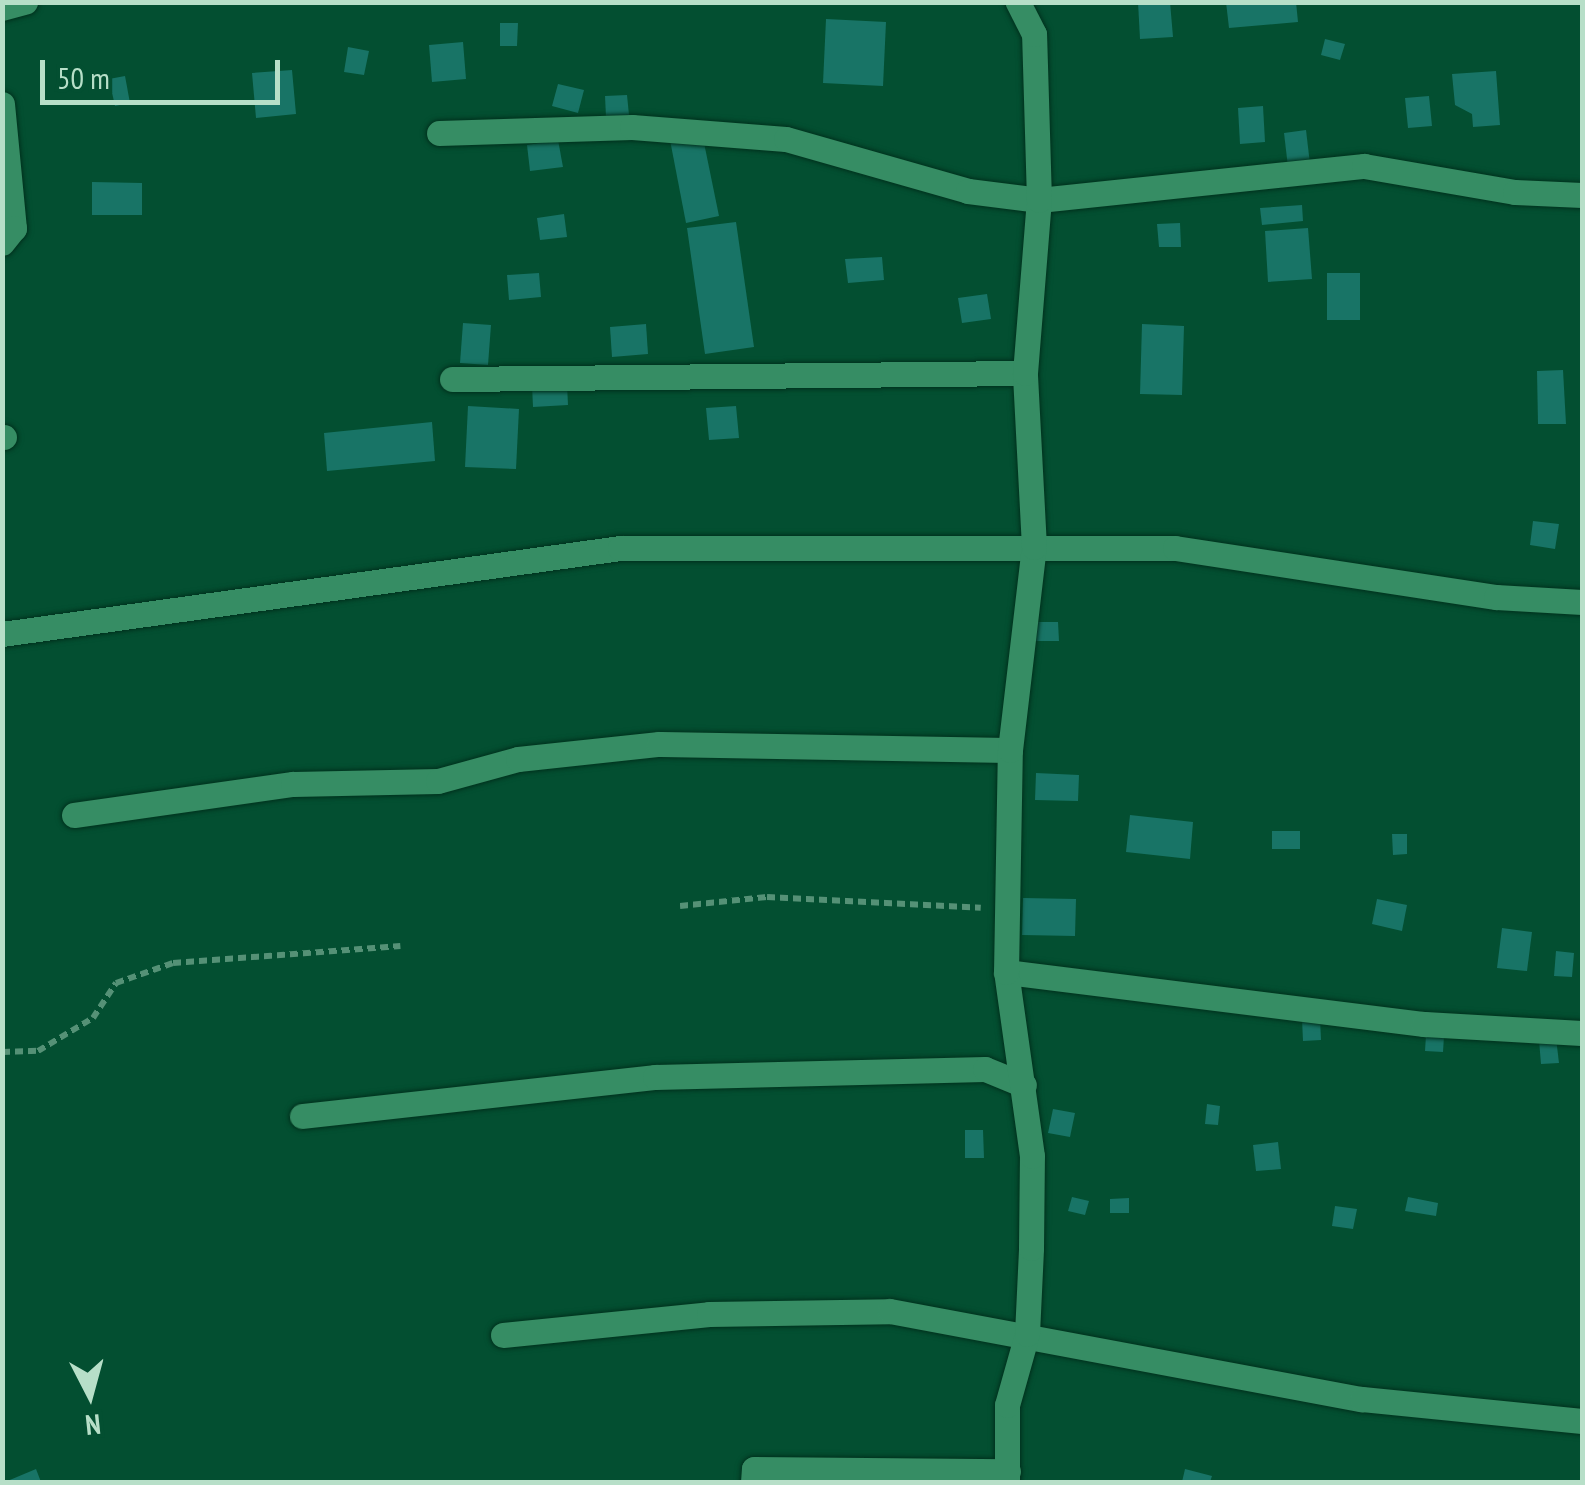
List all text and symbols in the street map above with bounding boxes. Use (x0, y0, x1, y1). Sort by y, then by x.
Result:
scale bar (45, 40, 285, 102)
text: 50 m (57, 58, 110, 97)
north arrow (40, 1345, 140, 1445)
text: N (84, 1406, 103, 1445)

